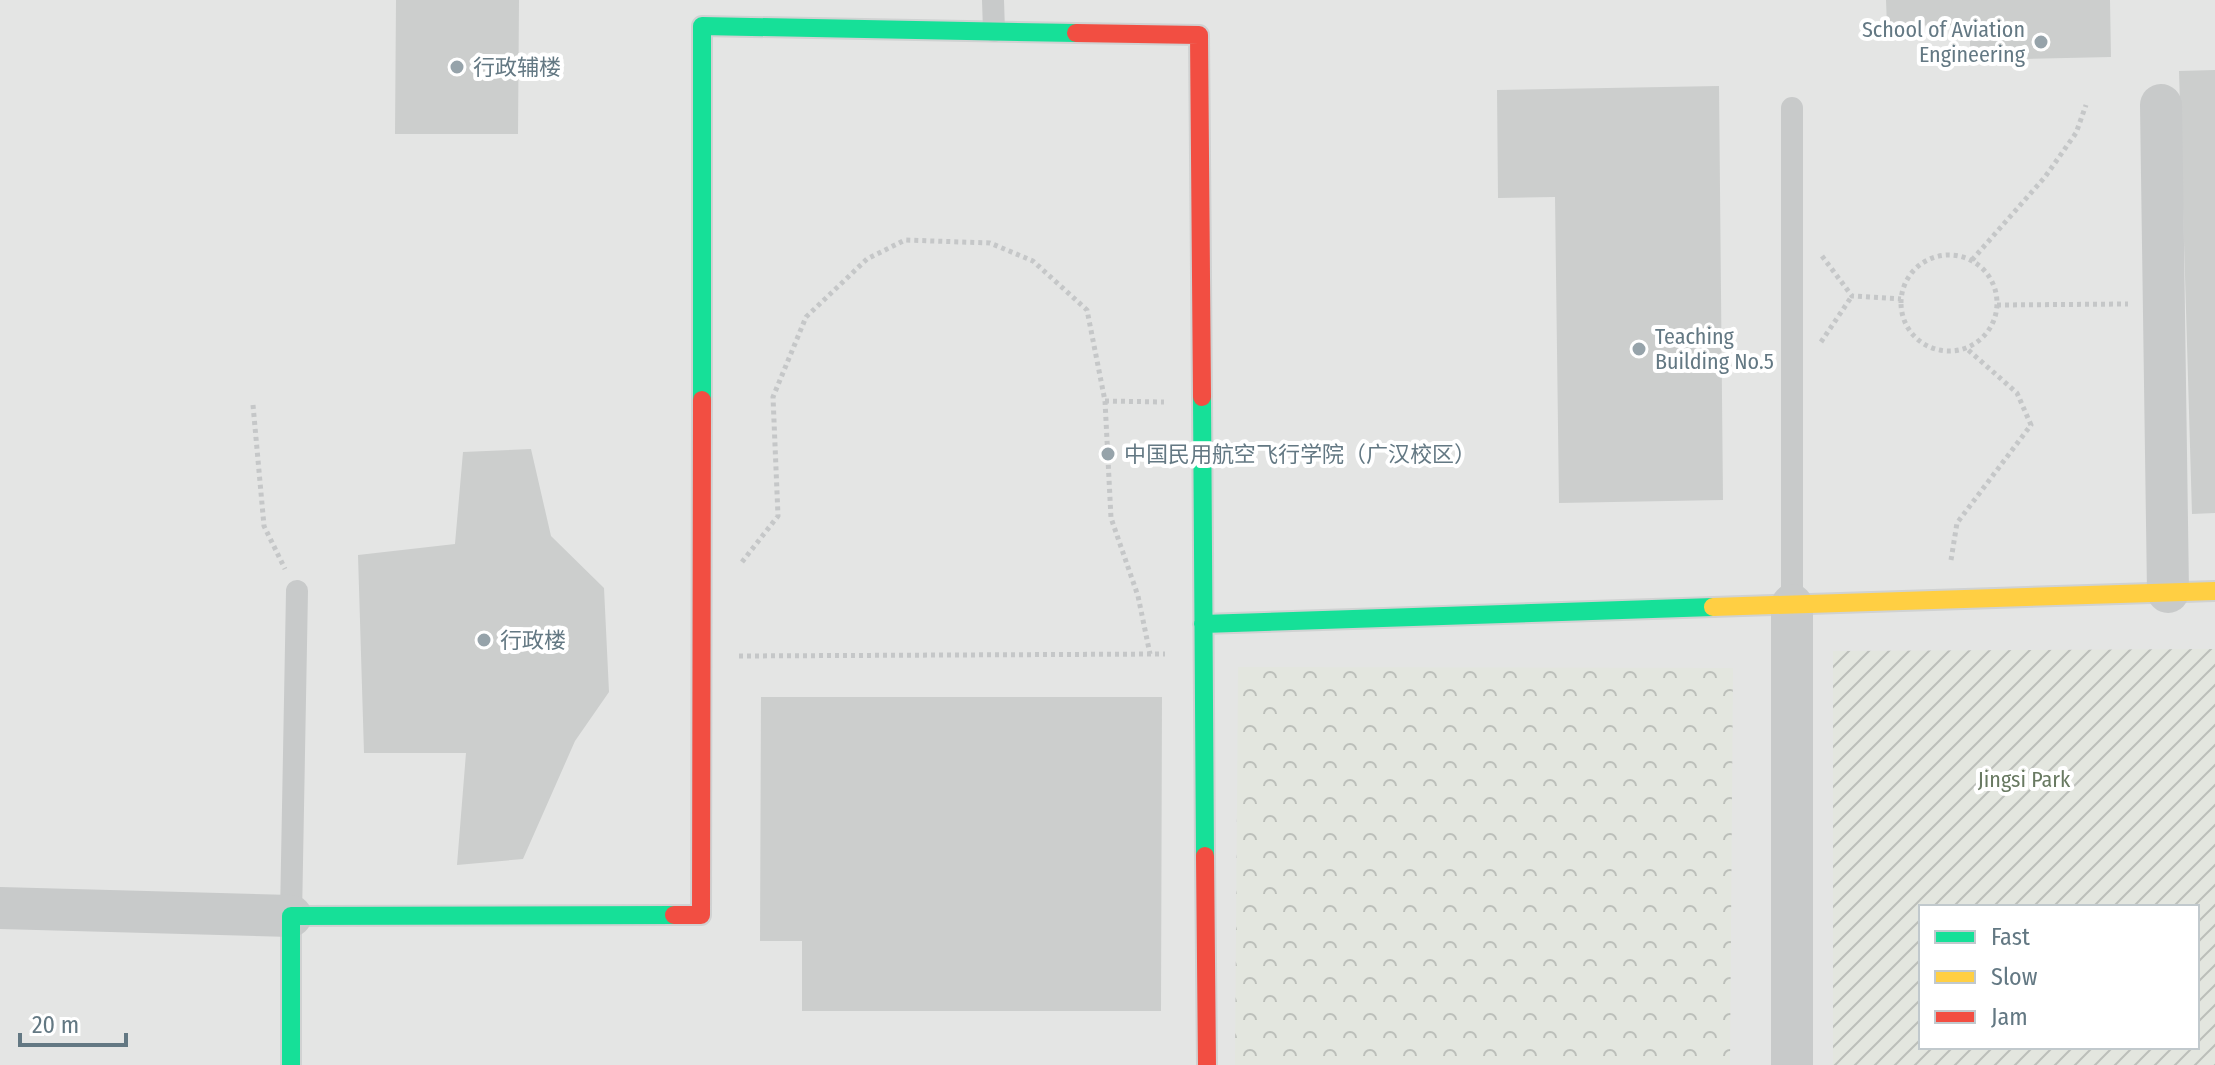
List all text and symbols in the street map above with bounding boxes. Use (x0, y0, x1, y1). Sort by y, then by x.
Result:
place label: School of Aviation Engineering (1862, 16, 2026, 68)
marker: School of Aviation Engineering (2032, 33, 2050, 51)
place label: 行政辅楼 (473, 54, 561, 81)
marker: 行政辅楼 (448, 58, 466, 76)
place label: Teaching Building No.5 (1655, 323, 1774, 375)
marker: Teaching Building No.5 (1630, 340, 1648, 358)
place label: 中国民用航空飞行学院（广汉校区） (1124, 441, 1476, 468)
marker: 中国民用航空飞行学院（广汉校区） (1099, 445, 1117, 463)
place label: 行政楼 (500, 627, 566, 654)
marker: 行政楼 (475, 631, 493, 649)
park label: Jingsi Park (1978, 766, 2071, 793)
legend (1919, 905, 2199, 1049)
text: Fast (1991, 923, 2030, 951)
text: Slow (1991, 963, 2038, 991)
scale bar (20, 997, 126, 1047)
text: Jam (1991, 1003, 2028, 1031)
text: 20 m (32, 1011, 79, 1039)

